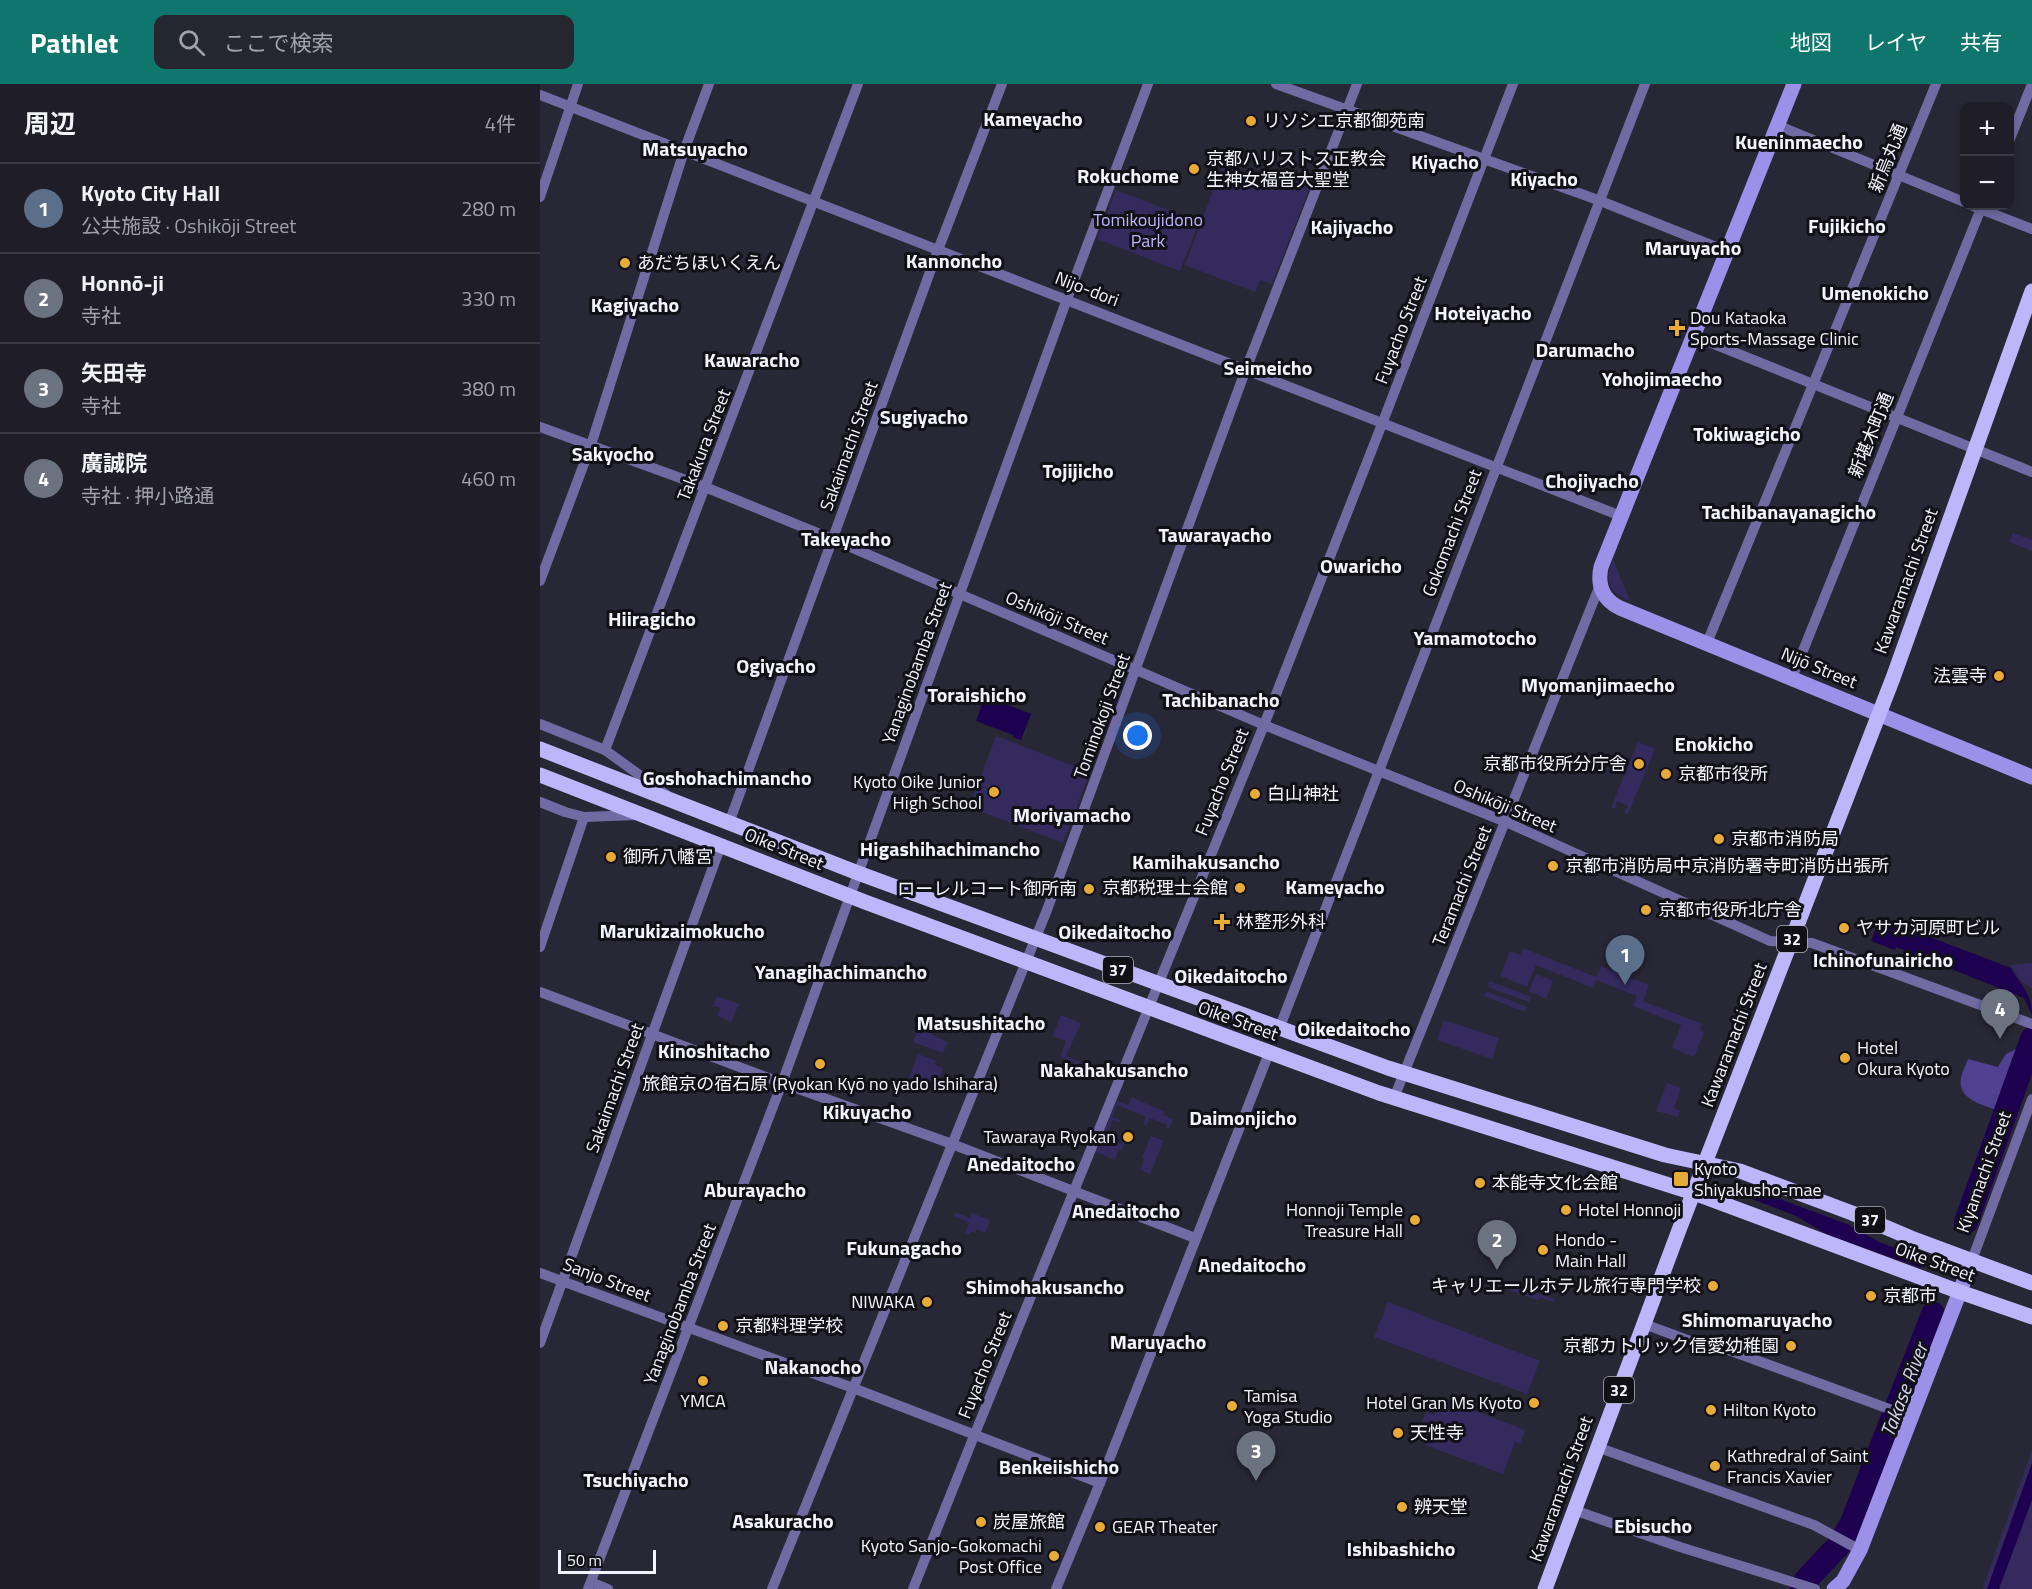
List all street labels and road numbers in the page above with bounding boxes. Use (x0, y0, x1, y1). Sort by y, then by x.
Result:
street label: 新烏丸通 (1862, 119, 1914, 196)
street label: Nijo-dori (1051, 264, 1123, 313)
street label: Fuyacho Street (1368, 271, 1434, 388)
street label: Sakaimachi Street (813, 377, 885, 514)
street label: Takakura Street (670, 384, 738, 505)
street label: 新堪木町通 (1841, 388, 1900, 482)
street label: Gokomachi Street (1415, 465, 1488, 600)
street label: Kawaramachi Street (1867, 504, 1945, 657)
street label: Yanaginobamba Street (875, 577, 959, 748)
street label: Oshikōji Street (1001, 584, 1114, 652)
street label: Nijō Street (1777, 640, 1862, 695)
street label: Tominokoji Street (1066, 649, 1137, 782)
street label: Fuyacho Street (1188, 723, 1256, 840)
street label: Oshikōji Street (1449, 772, 1562, 840)
street label: Oike Street (740, 820, 829, 877)
street label: Teramachi Street (1425, 821, 1498, 950)
road number: 32 (1777, 926, 1807, 952)
road number: 37 (1103, 957, 1133, 983)
street label: Kawaramachi Street (1694, 958, 1774, 1111)
street label: Oike Street (1194, 994, 1283, 1048)
street label: Sakaimachi Street (579, 1019, 651, 1156)
street label: Kiyamachi Street (1949, 1107, 2018, 1236)
road number: 37 (1855, 1207, 1885, 1233)
street label: Yanaginobamba Street (636, 1219, 723, 1388)
street label: Oike Street (1891, 1235, 1980, 1289)
street label: Sanjo Street (559, 1250, 656, 1309)
street label: Fuyacho Street (951, 1306, 1019, 1423)
road number: 32 (1604, 1377, 1634, 1403)
street label: Kawaramachi Street (1522, 1412, 1600, 1565)

